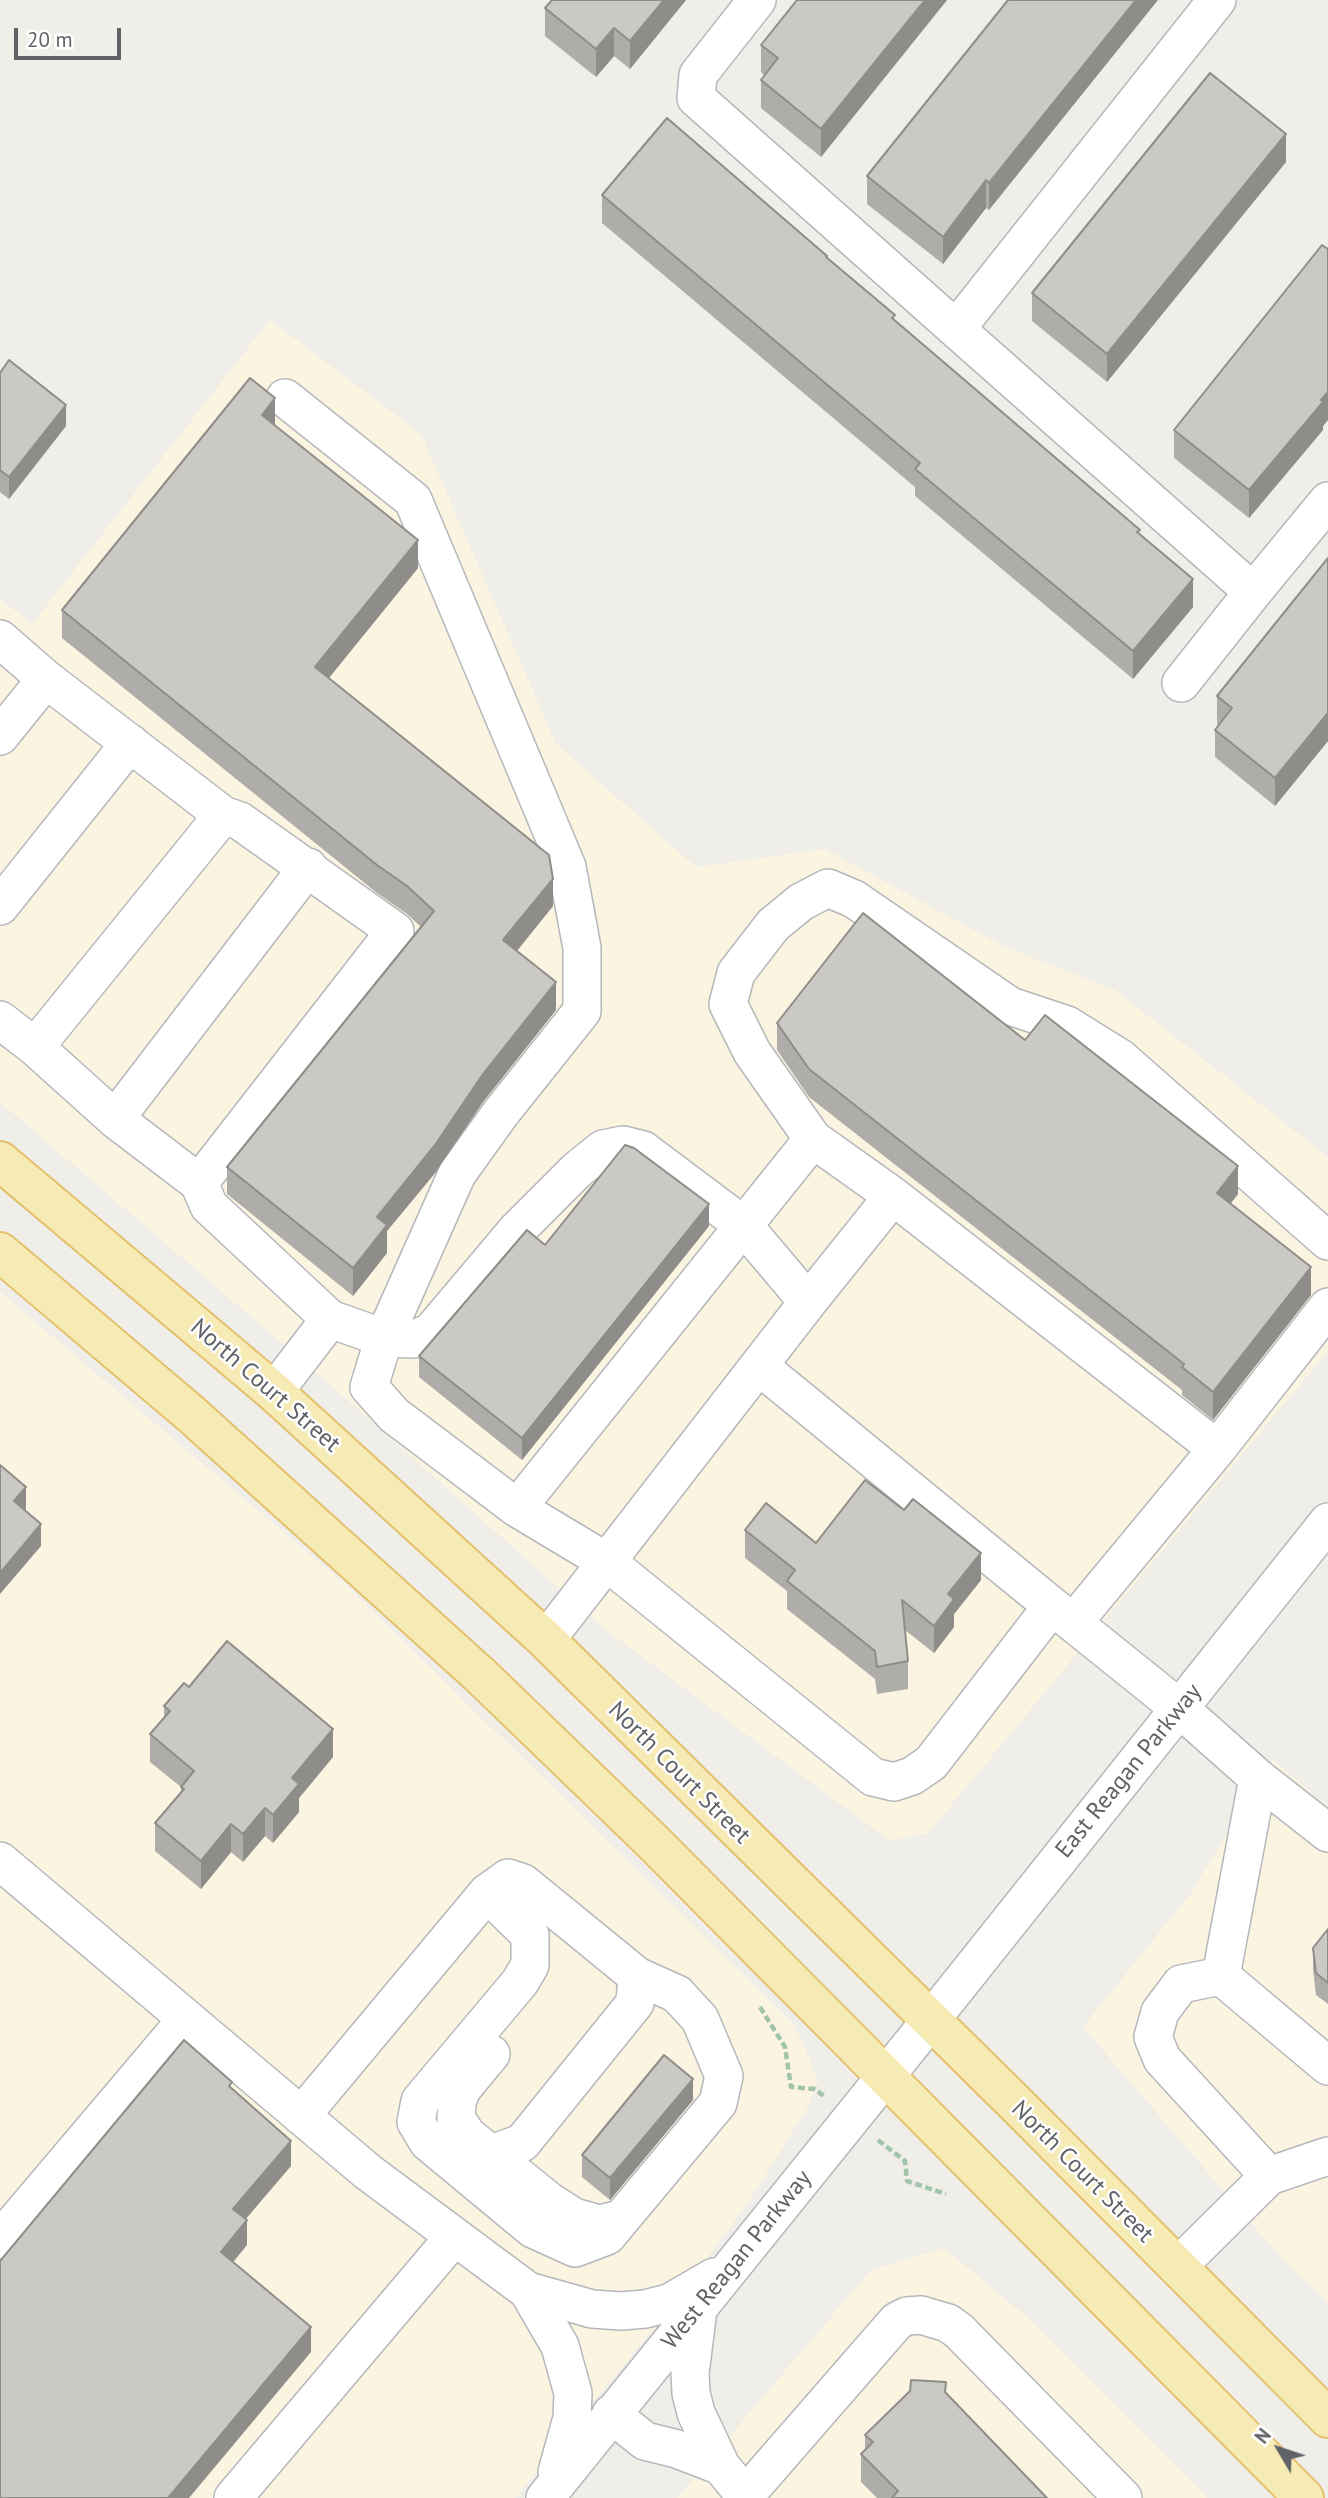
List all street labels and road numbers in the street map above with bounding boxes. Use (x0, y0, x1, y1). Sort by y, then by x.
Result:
street label: North Court Street (184, 1313, 346, 1459)
street label: East Reagan Parkway (1050, 1678, 1208, 1864)
street label: North Court Street (602, 1696, 756, 1850)
street label: North Court Street (1005, 2095, 1159, 2249)
street label: West Reagan Parkway (656, 2165, 818, 2355)

